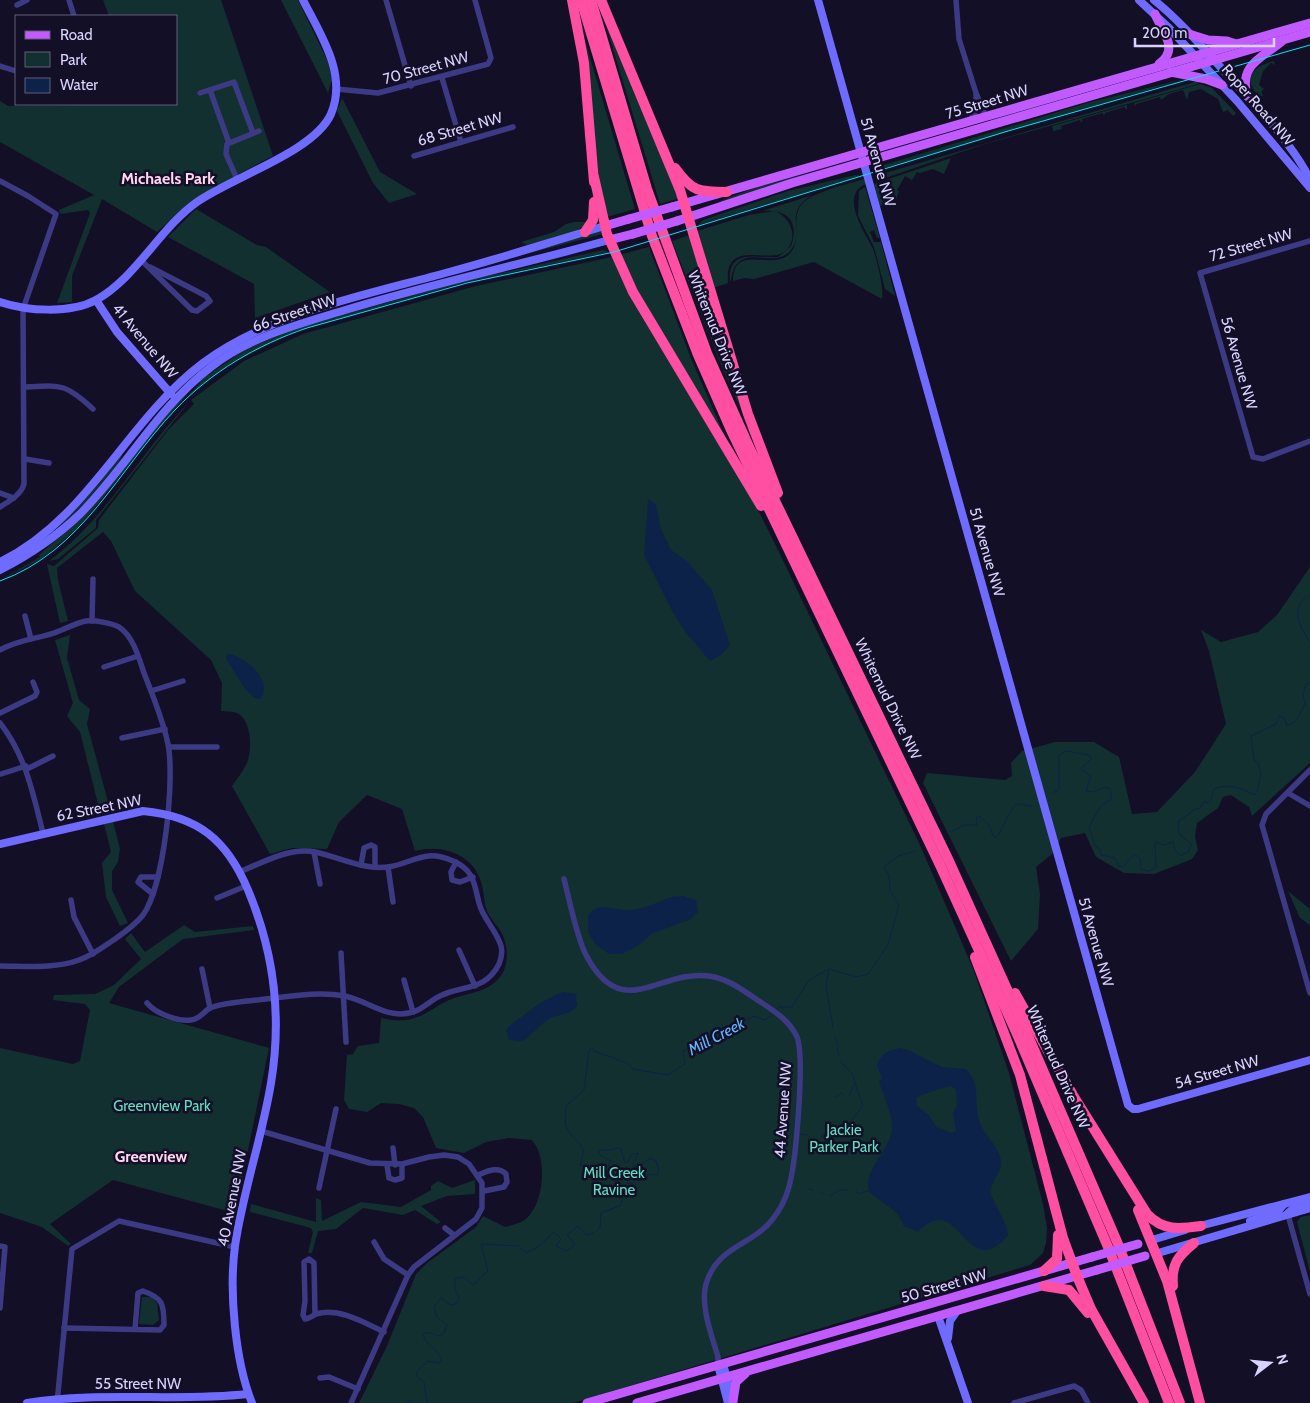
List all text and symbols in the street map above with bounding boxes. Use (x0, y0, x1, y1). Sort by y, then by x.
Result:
legend (15, 15, 178, 105)
scale bar (1135, 15, 1274, 47)
text: 200 m (1142, 24, 1187, 42)
text: Road (60, 26, 93, 44)
street label: 70 Street NW (381, 48, 472, 88)
text: Park (60, 51, 87, 69)
street label: Roper Road NW (1218, 61, 1299, 150)
text: Water (60, 76, 98, 94)
street label: 75 Street NW (943, 81, 1031, 123)
street label: 68 Street NW (415, 108, 505, 150)
street label: 51 Avenue NW (857, 115, 900, 210)
district label: Michaels Park (121, 169, 215, 188)
street label: 72 Street NW (1207, 224, 1295, 265)
street label: Whitemud Drive NW (684, 268, 750, 399)
street label: 66 Street NW (250, 290, 339, 336)
street label: 41 Avenue NW (108, 300, 182, 383)
street label: 56 Avenue NW (1217, 315, 1261, 412)
street label: 51 Avenue NW (966, 505, 1009, 600)
street label: Whitemud Drive NW (851, 635, 926, 763)
street label: 62 Street NW (55, 791, 144, 825)
street label: 51 Avenue NW (1075, 895, 1118, 990)
street label: Whitemud Drive NW (1023, 1003, 1094, 1132)
water label: Mill Creek (684, 1013, 749, 1060)
street label: 54 Street NW (1173, 1051, 1262, 1093)
street label: 44 Avenue NW (771, 1060, 795, 1159)
park label: Greenview Park (113, 1097, 211, 1115)
park label: Jackie Parker Park (809, 1121, 879, 1156)
district label: Greenview (115, 1147, 188, 1166)
street label: 40 Avenue NW (214, 1147, 250, 1248)
park label: Mill Creek Ravine (583, 1164, 645, 1199)
street label: 50 Street NW (899, 1265, 990, 1307)
north arrow (1245, 1338, 1295, 1388)
text: N (1272, 1352, 1293, 1367)
street label: 55 Street NW (95, 1375, 182, 1393)

